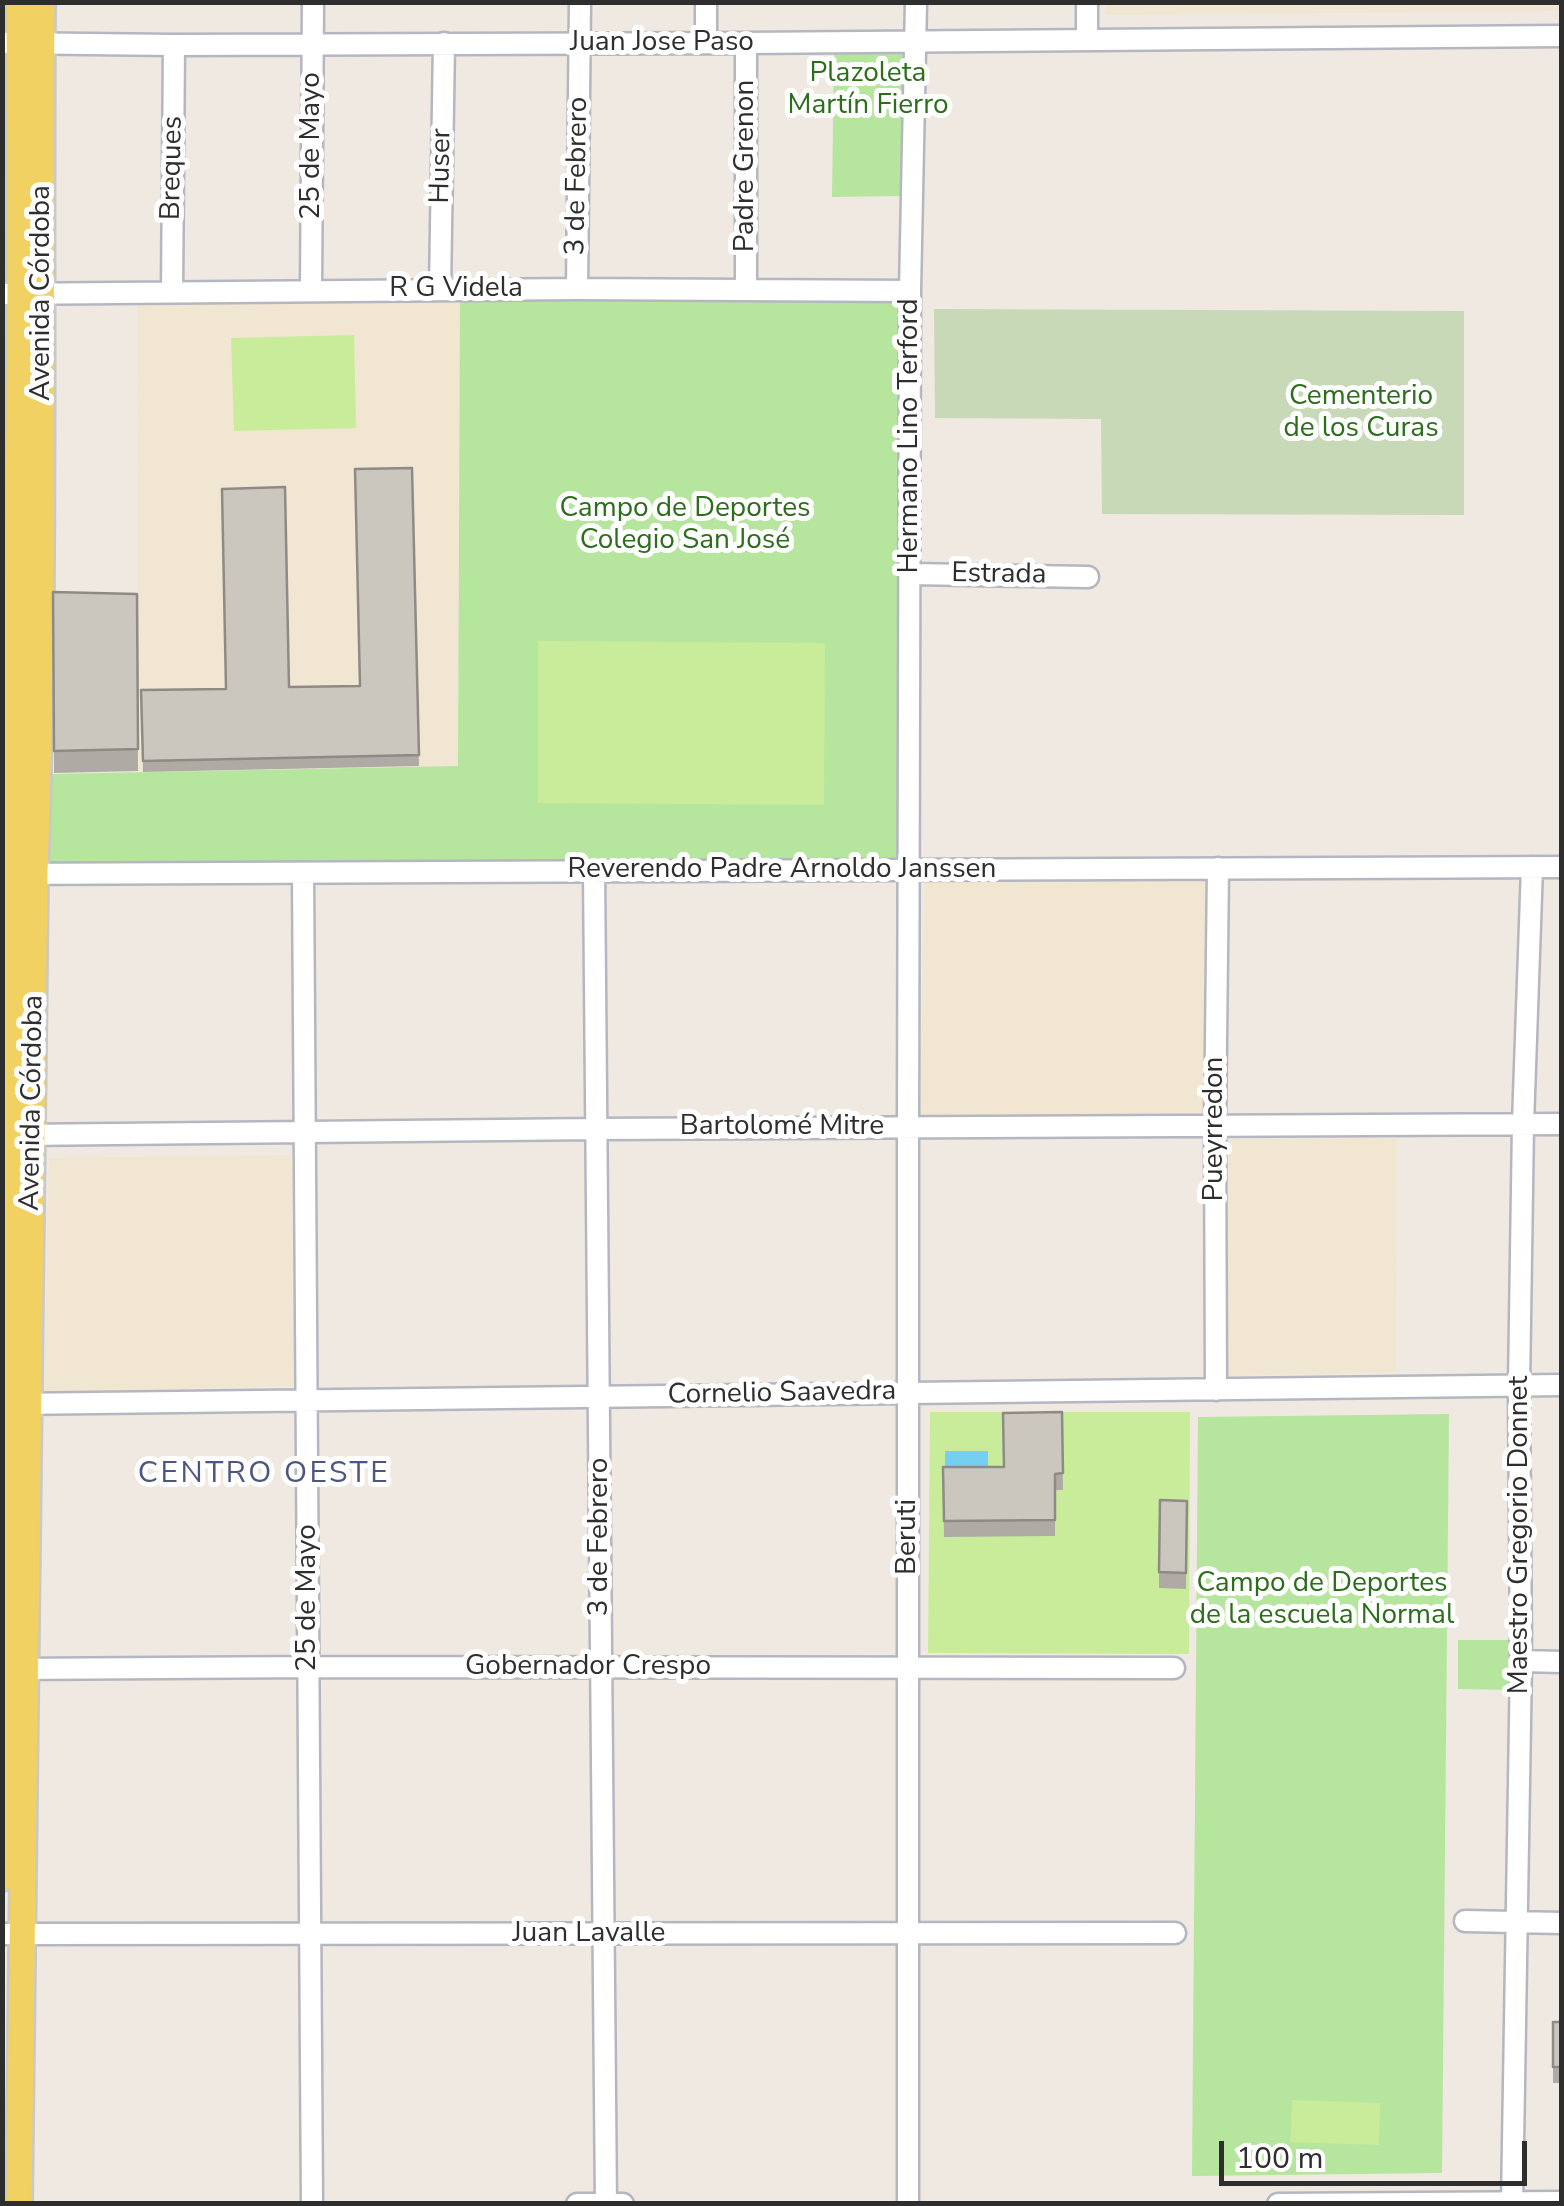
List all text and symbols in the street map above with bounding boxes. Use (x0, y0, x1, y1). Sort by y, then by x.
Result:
street label: Juan Jose Paso (570, 26, 754, 60)
park label: Plazoleta Martín Fierro (787, 57, 949, 123)
street label: 25 de Mayo (295, 72, 329, 220)
street label: Padre Grenon (729, 80, 763, 252)
street label: 3 de Febrero (560, 96, 596, 256)
street label: Breques (155, 116, 191, 220)
street label: Huser (425, 128, 459, 204)
street label: Avenida Córdoba (25, 185, 59, 401)
street label: R G Videla (389, 272, 523, 306)
street label: Hermano Lino Terford (893, 298, 927, 574)
park label: Cementerio de los Curas (1283, 380, 1439, 446)
park label: Campo de Deportes Colegio San José (559, 492, 811, 558)
street label: Estrada (951, 557, 1047, 593)
street label: Reverendo Padre Arnoldo Janssen (568, 853, 996, 887)
street label: Avenida Córdoba (14, 995, 52, 1211)
street label: Pueyrredon (1198, 1057, 1232, 1201)
street label: Bartolomé Mitre (680, 1110, 884, 1144)
street label: Cornelio Saavedra (667, 1375, 897, 1413)
street label: Maestro Gregorio Donnet (1503, 1376, 1537, 1694)
district label: CENTRO OESTE (138, 1457, 390, 1493)
street label: 3 de Febrero (583, 1458, 617, 1616)
street label: Beruti (891, 1499, 925, 1575)
street label: 25 de Mayo (291, 1524, 325, 1672)
park label: Campo de Deportes de la escuela Normal (1190, 1567, 1454, 1633)
street label: Gobernador Crespo (465, 1650, 711, 1684)
street label: Juan Lavalle (513, 1917, 665, 1951)
scale bar (1224, 2121, 1532, 2183)
text: 100 m (1236, 2138, 1323, 2179)

